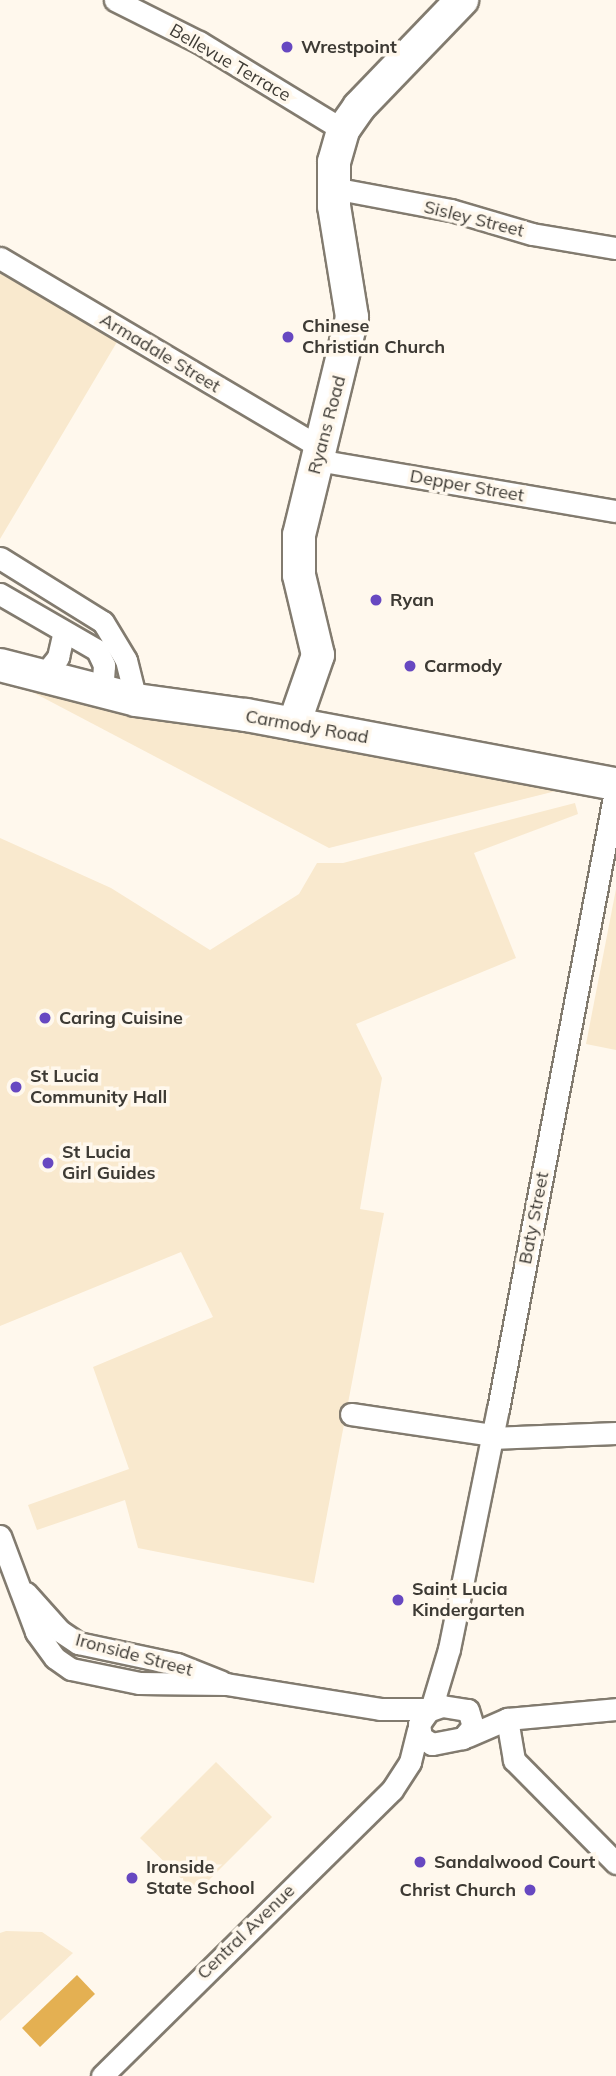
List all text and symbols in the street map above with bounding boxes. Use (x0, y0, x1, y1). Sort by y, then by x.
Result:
street label: Bellevue Terrace (166, 20, 294, 106)
place label: Wrestpoint (301, 36, 397, 58)
marker: Wrestpoint (279, 39, 295, 55)
street label: Sisley Street (422, 196, 526, 242)
street label: Armadale Street (96, 309, 224, 397)
place label: Chinese Christian Church (302, 316, 445, 358)
marker: Chinese Christian Church (280, 329, 296, 345)
street label: Ryans Road (304, 373, 350, 477)
street label: Depper Street (408, 465, 526, 507)
place label: Ryan (390, 589, 434, 611)
marker: Ryan (368, 592, 384, 608)
place label: Carmody (424, 655, 502, 677)
marker: Carmody (402, 658, 418, 674)
street label: Carmody Road (244, 706, 370, 748)
place label: Caring Cuisine (59, 1007, 183, 1029)
marker: Caring Cuisine (37, 1010, 53, 1026)
place label: St Lucia Community Hall (30, 1066, 167, 1108)
marker: St Lucia Community Hall (8, 1079, 24, 1095)
place label: St Lucia Girl Guides (62, 1142, 156, 1184)
marker: St Lucia Girl Guides (40, 1155, 56, 1171)
street label: Baty Street (514, 1170, 554, 1266)
place label: Saint Lucia Kindergarten (412, 1579, 525, 1622)
marker: Saint Lucia Kindergarten (390, 1592, 406, 1608)
street label: Ironside Street (73, 1629, 195, 1681)
place label: Sandalwood Court (434, 1851, 595, 1873)
marker: Sandalwood Court (412, 1854, 428, 1870)
place label: Ironside State School (146, 1857, 255, 1899)
marker: Ironside State School (124, 1870, 140, 1886)
place label: Christ Church (400, 1879, 516, 1901)
street label: Central Avenue (193, 1880, 299, 1984)
marker: Christ Church (522, 1882, 538, 1898)

